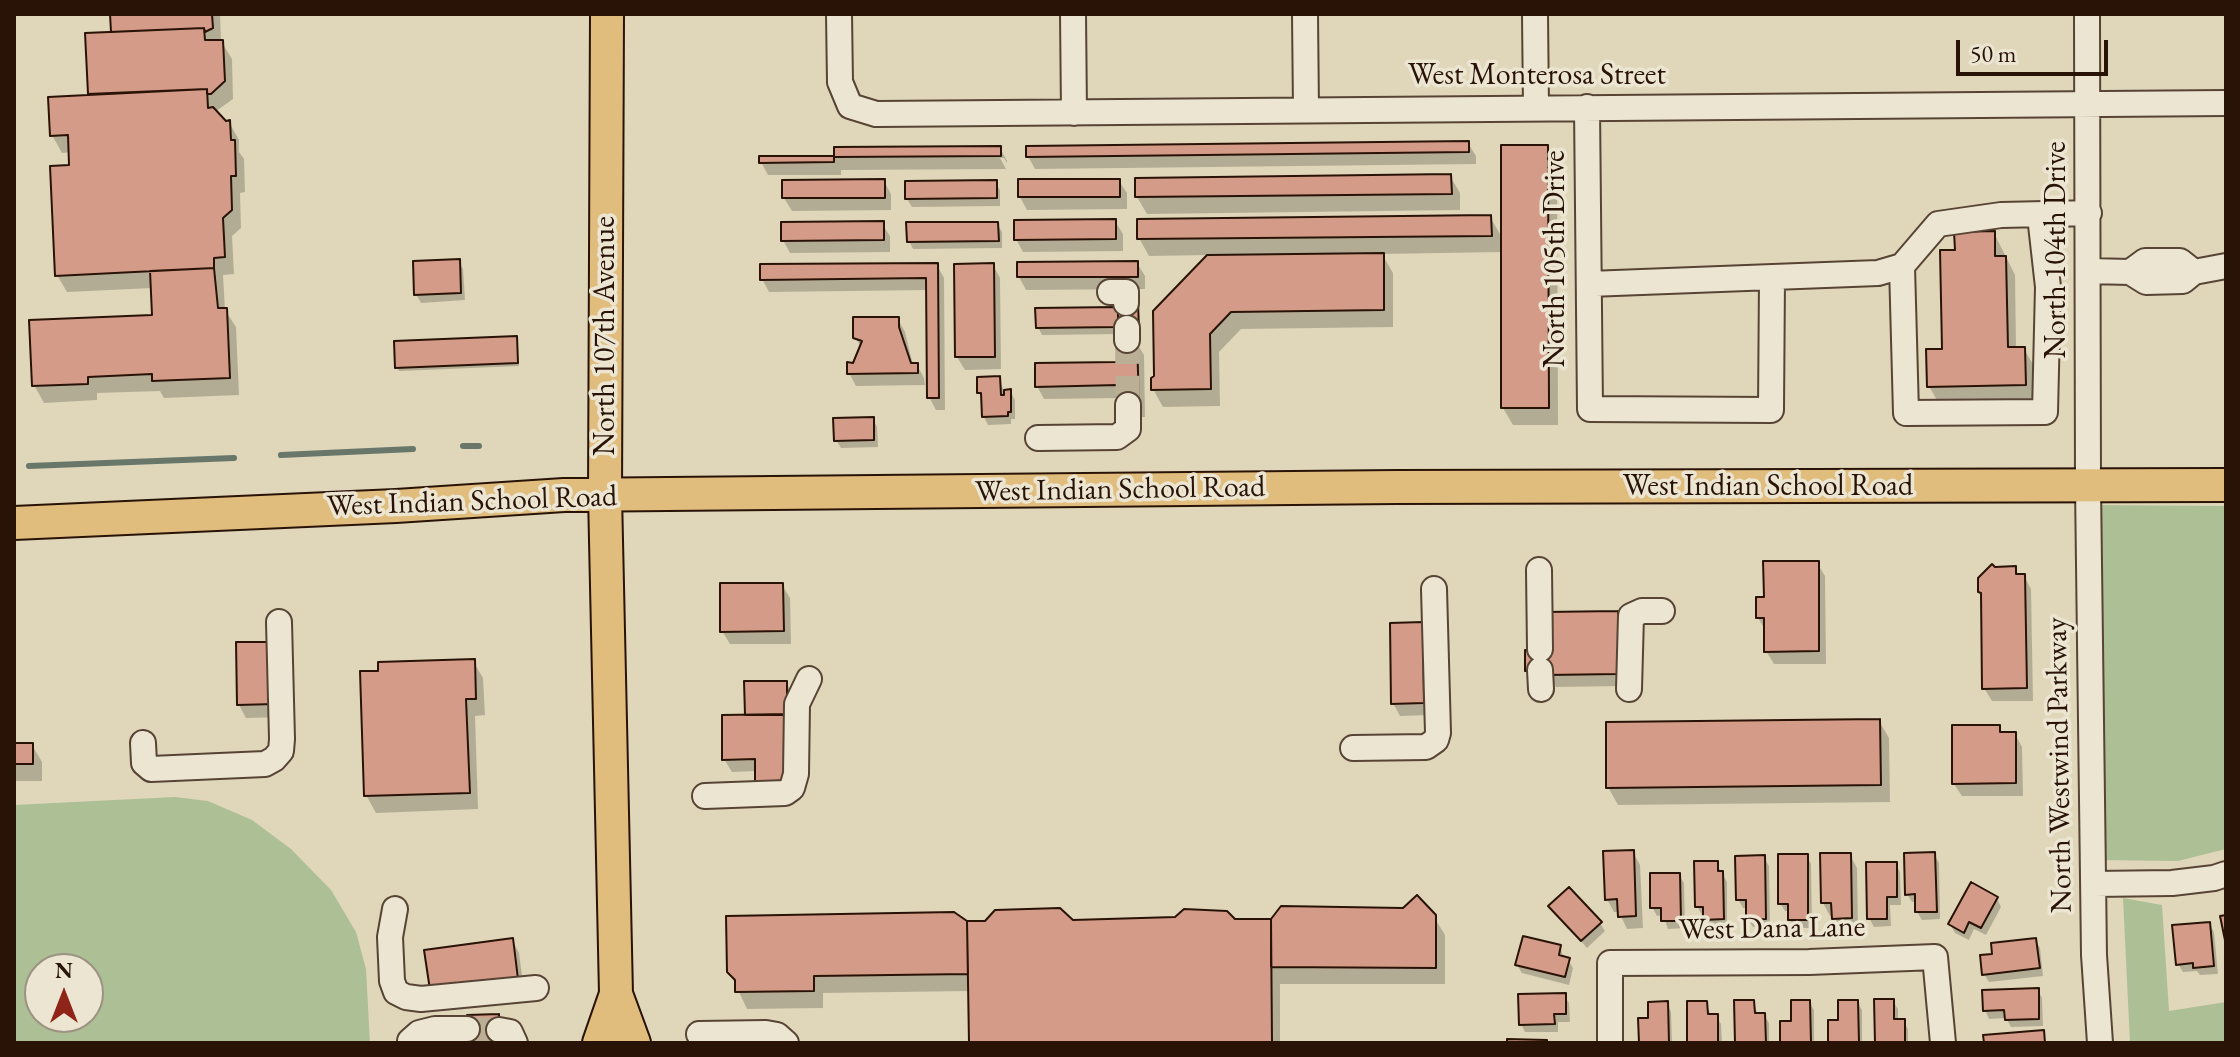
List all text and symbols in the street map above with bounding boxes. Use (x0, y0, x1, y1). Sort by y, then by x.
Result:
scale bar (1960, 24, 2112, 74)
text: 50 m (1970, 38, 2017, 69)
street label: West Monterosa Street (1408, 58, 1666, 94)
street label: North 104th Drive (2039, 141, 2075, 359)
street label: North 105th Drive (1538, 150, 1574, 368)
street label: North 107th Avenue (588, 216, 624, 456)
street label: West Indian School Road (974, 469, 1266, 511)
street label: West Indian School Road (1623, 469, 1913, 505)
street label: West Indian School Road (326, 479, 618, 525)
street label: North Westwind Parkway (2039, 617, 2081, 913)
street label: West Dana Lane (1678, 909, 1866, 949)
north arrow (24, 953, 104, 1033)
text: N (55, 956, 73, 985)

